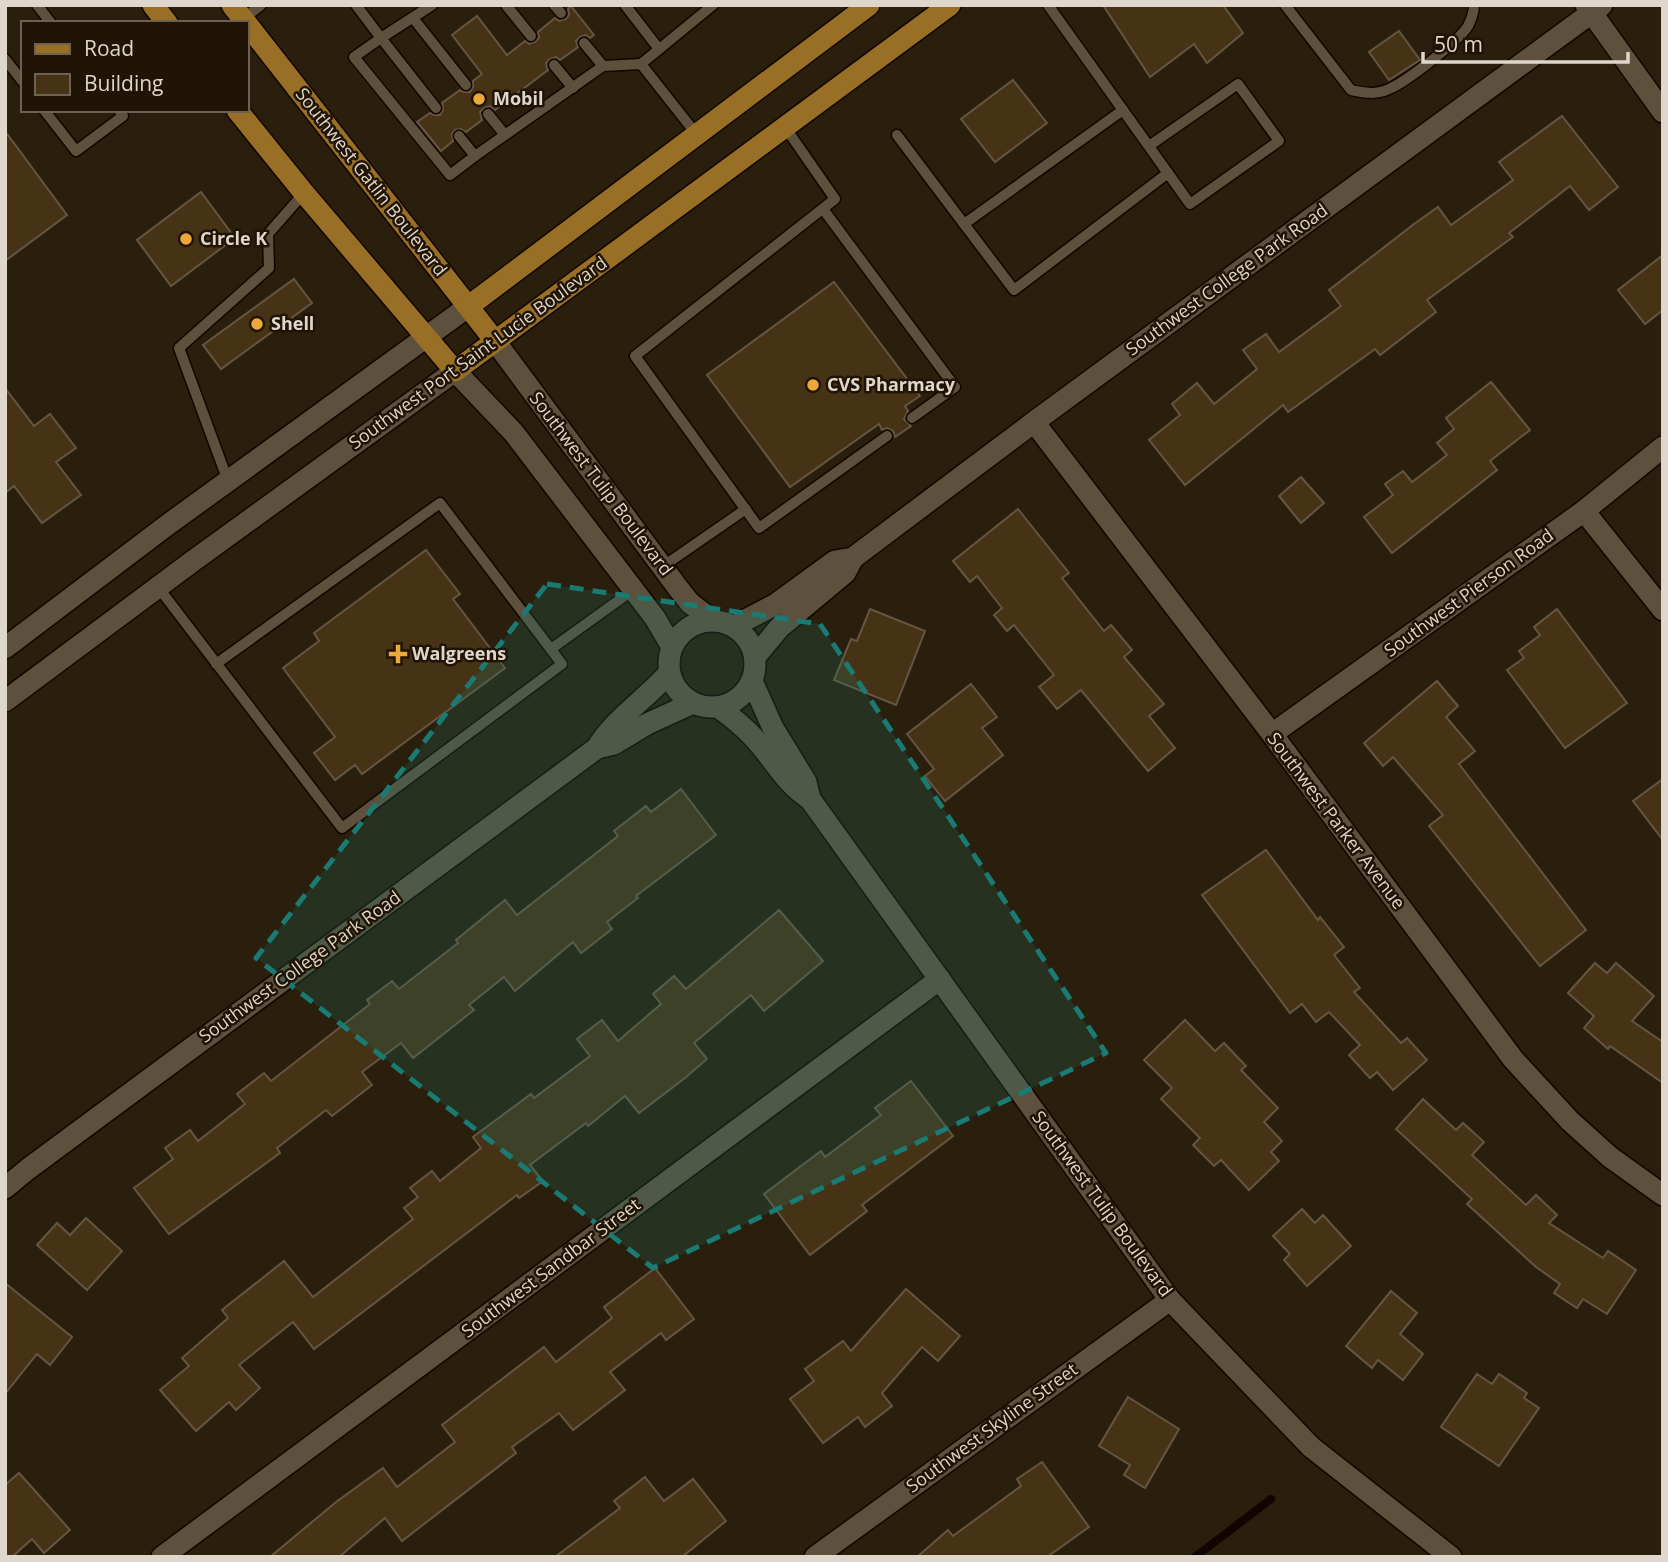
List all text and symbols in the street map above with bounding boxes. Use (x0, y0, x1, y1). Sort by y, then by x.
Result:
legend (21, 21, 248, 112)
scale bar (1423, 21, 1628, 65)
text: 50 m (1434, 30, 1483, 58)
text: Road (84, 34, 134, 62)
text: Building (84, 69, 163, 97)
street label: Southwest Gatlin Boulevard (291, 82, 453, 280)
place label: Mobil (493, 86, 544, 110)
marker: Mobil (471, 91, 487, 107)
street label: Southwest College Park Road (1121, 198, 1332, 361)
place label: Circle K (200, 226, 267, 250)
marker: Circle K (178, 231, 194, 247)
street label: Southwest Port Saint Lucie Boulevard (344, 250, 611, 454)
place label: Shell (271, 311, 314, 335)
marker: Shell (249, 316, 265, 332)
place label: CVS Pharmacy (827, 372, 956, 396)
marker: CVS Pharmacy (805, 377, 821, 393)
street label: Southwest Tulip Boulevard (525, 387, 679, 580)
street label: Southwest Pierson Road (1379, 523, 1558, 662)
place label: Walgreens (412, 641, 506, 665)
marker: Walgreens (390, 646, 406, 662)
street label: Southwest Parker Avenue (1262, 727, 1411, 914)
street label: Southwest College Park Road (194, 885, 405, 1048)
street label: Southwest Tulip Boulevard (1027, 1106, 1178, 1301)
street label: Southwest Sandbar Street (456, 1192, 645, 1342)
street label: Southwest Skyline Street (901, 1357, 1082, 1498)

